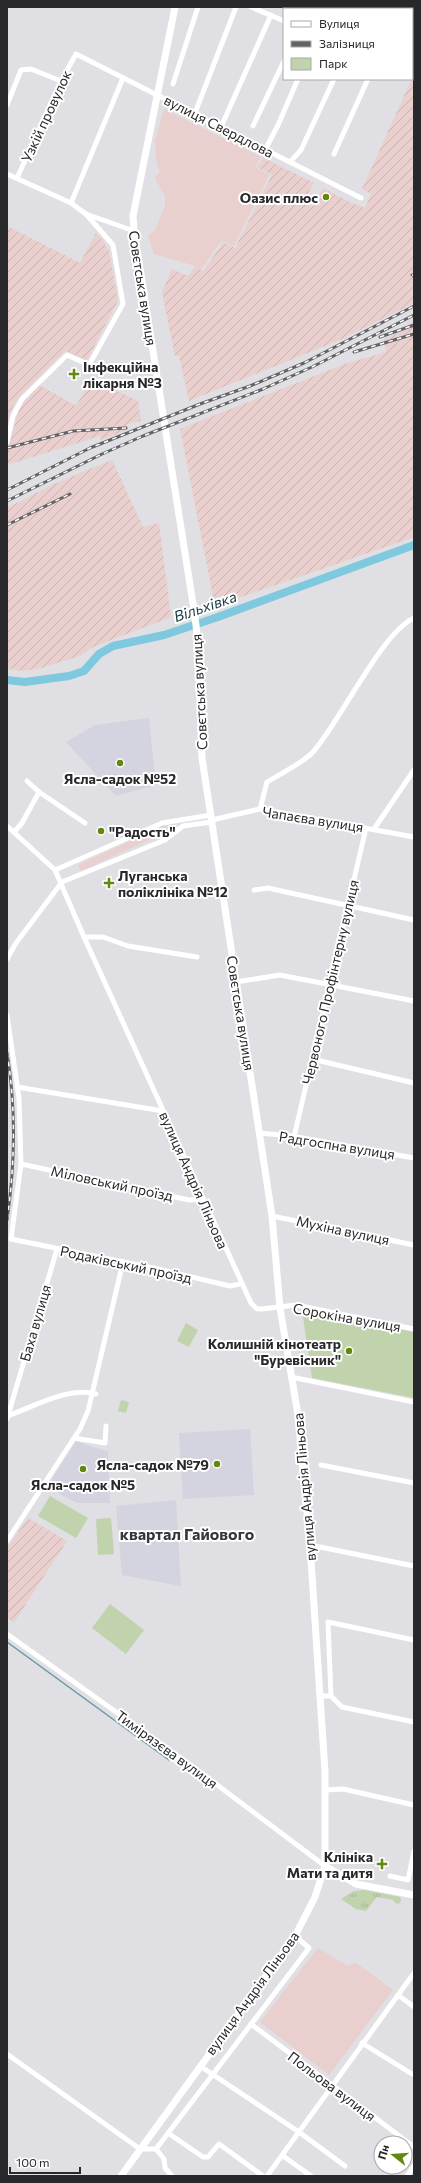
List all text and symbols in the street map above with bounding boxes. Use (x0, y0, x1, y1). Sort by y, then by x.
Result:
legend (283, 8, 413, 80)
text: Вулиця (319, 16, 360, 30)
text: Залізниця (319, 36, 375, 50)
text: Парк (319, 56, 348, 70)
street label: Узкій провулок (17, 67, 75, 165)
street label: вулиця Свердлова (161, 91, 277, 161)
place label: Оазис плюс (240, 189, 318, 206)
marker: Оазис плюс (321, 192, 331, 202)
street label: Совєтська вулиця (126, 229, 160, 347)
place label: Інфекційна лікарня №3 (83, 358, 162, 391)
marker: Інфекційна лікарня №3 (68, 368, 80, 380)
water label: Вільхівка (171, 587, 239, 625)
street label: Совєтська вулиця (187, 634, 211, 750)
marker: Ясла-садок №52 (115, 758, 125, 768)
place label: Ясла-садок №52 (64, 770, 176, 787)
street label: Чапаєва вулиця (261, 803, 365, 835)
place label: "Радость" (109, 823, 176, 840)
marker: "Радость" (96, 826, 106, 836)
place label: Луганська поліклініка №12 (118, 867, 228, 900)
marker: Луганська поліклініка №12 (103, 877, 115, 889)
street label: Червоного Профінтерну вулиця (298, 878, 362, 1086)
street label: Совєтська вулиця (224, 954, 258, 1072)
street label: вулиця Андрія Ліньова (156, 1109, 232, 1251)
street label: Радгоспна вулиця (278, 1127, 396, 1163)
street label: Міловський проїзд (49, 1162, 175, 1204)
street label: Мухіна вулиця (295, 1212, 391, 1248)
street label: Родаківський проїзд (59, 1242, 193, 1286)
street label: Баха вулиця (16, 1283, 54, 1363)
street label: Сорокіна вулиця (292, 1299, 402, 1335)
place label: Колишній кінотеатр "Буревісник" (208, 1335, 341, 1368)
marker: Колишній кінотеатр "Буревісник" (344, 1346, 354, 1356)
street label: вулиця Андрія Ліньова (289, 1412, 319, 1562)
place label: Ясла-садок №79 (96, 1456, 209, 1473)
marker: Ясла-садок №79 (212, 1459, 222, 1469)
marker: Ясла-садок №5 (78, 1464, 88, 1474)
place label: Ясла-садок №5 (31, 1476, 135, 1493)
district label: квартал Гайового (120, 1524, 255, 1543)
street label: Тимірязєва вулиця (113, 1706, 221, 1792)
place label: Клініка Мати та дитя (287, 1848, 373, 1881)
marker: Клініка Мати та дитя (376, 1858, 388, 1870)
street label: вулиця Андрія Ліньова (201, 1928, 303, 2058)
street label: Польова вулиця (285, 2047, 379, 2125)
north arrow (373, 2135, 413, 2175)
text: Пн (375, 2143, 391, 2161)
scale bar (10, 2149, 80, 2175)
text: 100 m (16, 2155, 50, 2169)

